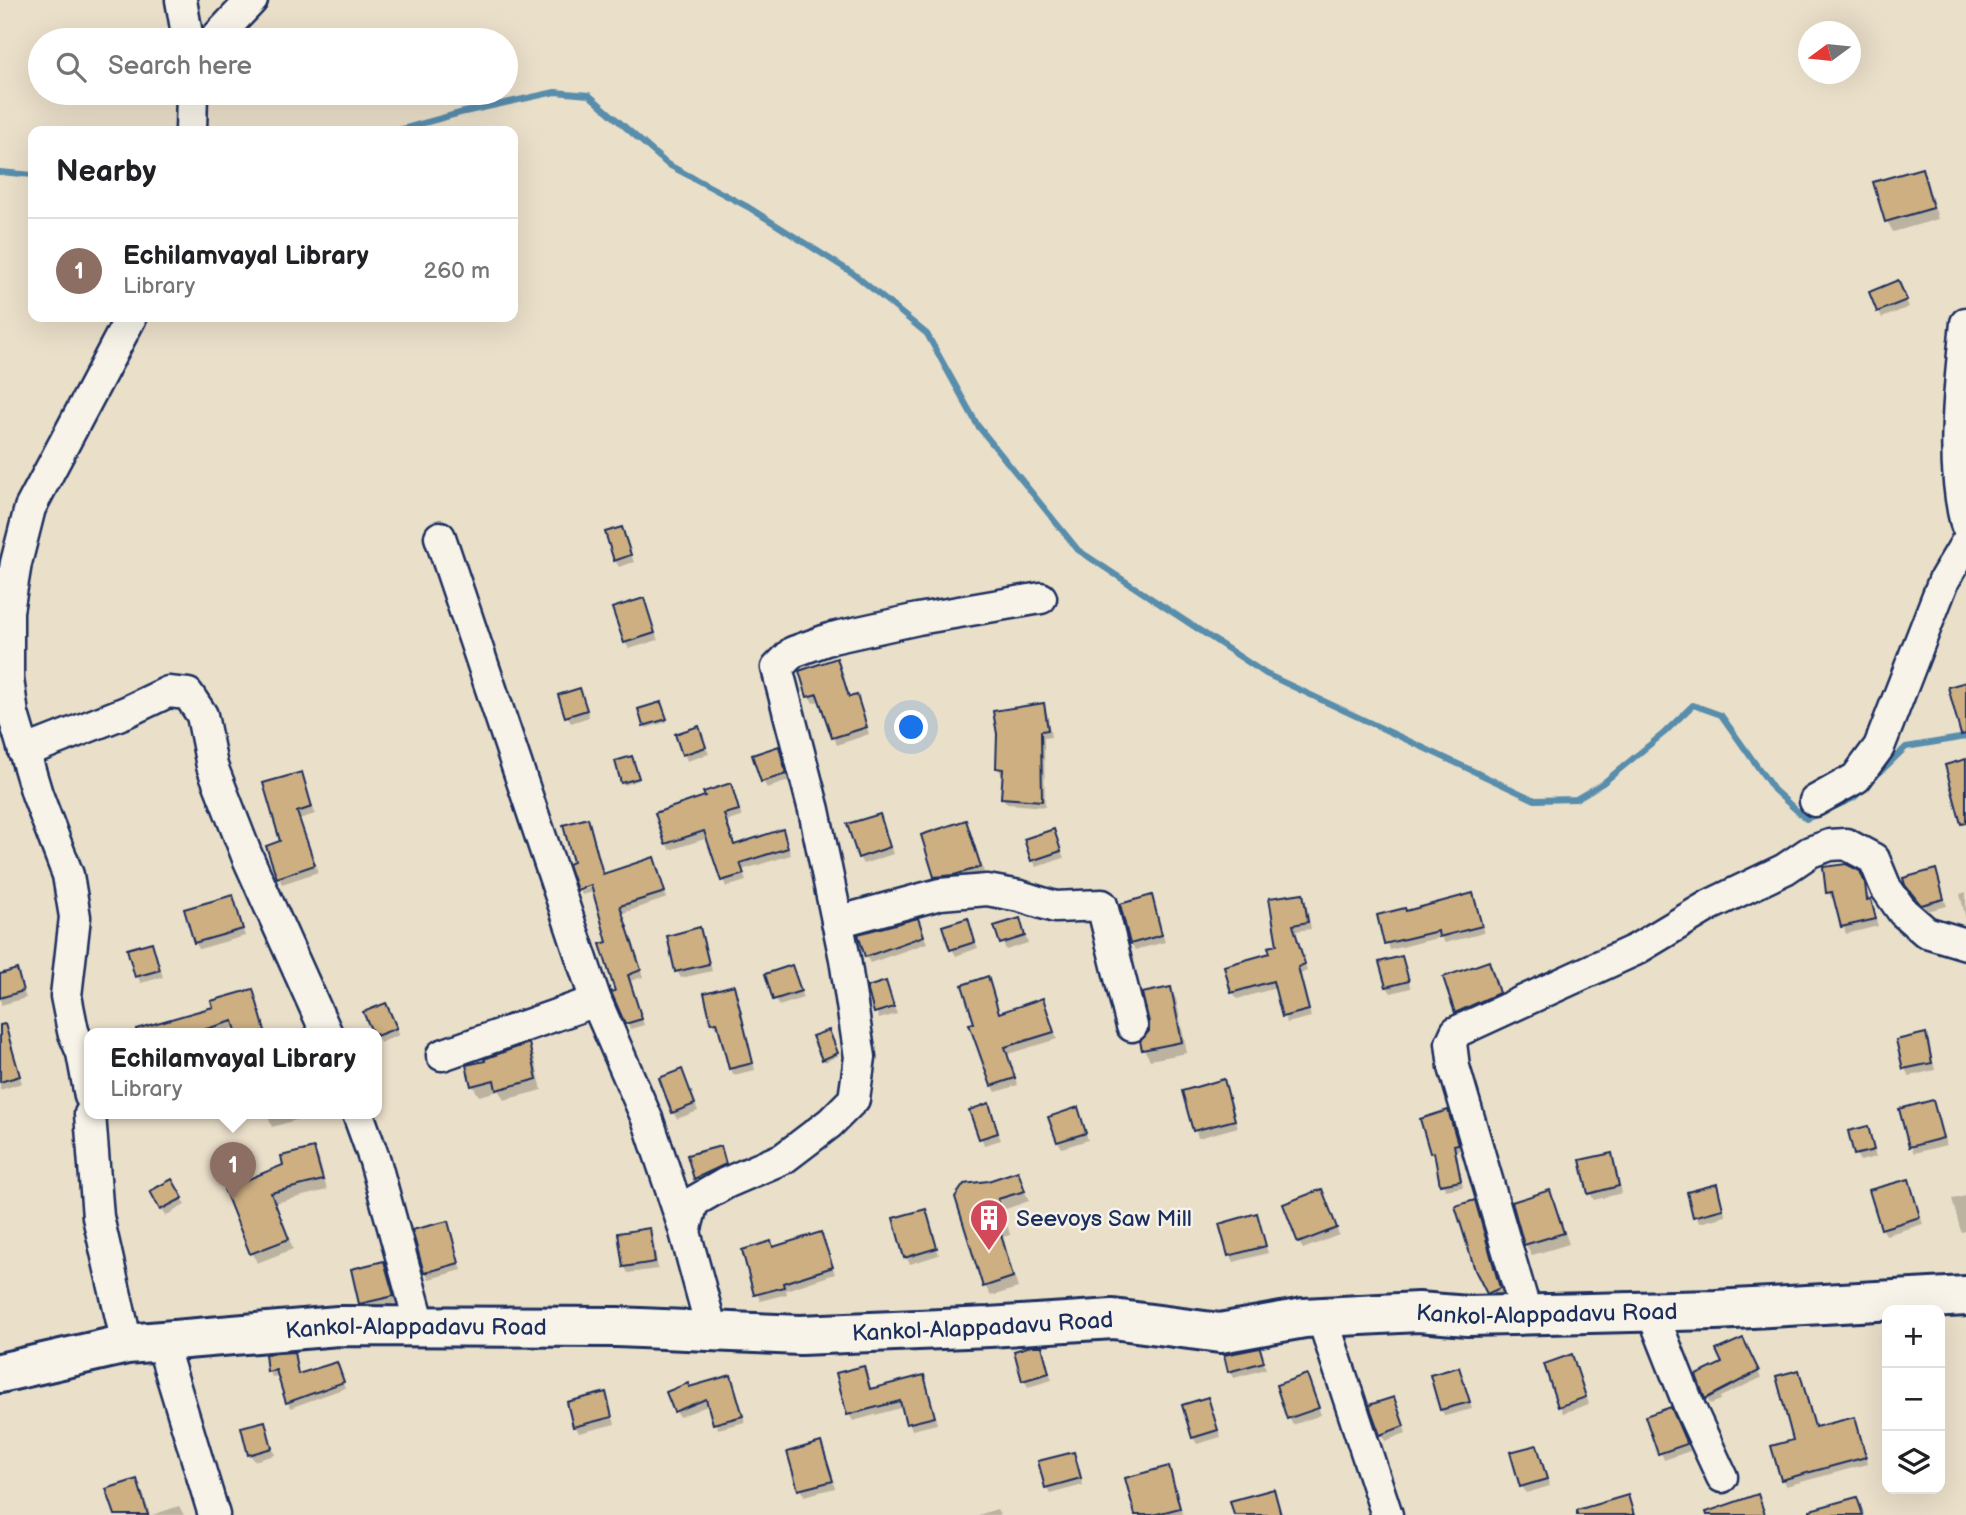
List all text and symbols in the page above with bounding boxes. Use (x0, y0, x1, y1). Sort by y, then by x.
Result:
north arrow (1798, 21, 1861, 84)
search box (28, 28, 518, 105)
icon: search (52, 48, 90, 86)
text: Search here (108, 51, 252, 82)
text: Nearby (56, 154, 156, 190)
text: Echilamvayal Library (123, 241, 369, 272)
text: 1 (74, 257, 84, 285)
text: 260 m (424, 257, 490, 285)
text: Library (123, 272, 195, 300)
your location (894, 710, 928, 744)
popup (84, 1028, 382, 1119)
text: Echilamvayal Library (110, 1044, 356, 1075)
text: Library (110, 1075, 182, 1103)
pin: 1 (210, 1142, 256, 1200)
building icon: Seevoys Saw Mill (968, 1197, 1010, 1252)
place label: Seevoys Saw Mill (1016, 1205, 1192, 1233)
street label: Kankol-Alappadavu Road (1415, 1298, 1678, 1331)
map controls (1882, 1305, 1945, 1494)
button: + (1882, 1305, 1945, 1368)
street label: Kankol-Alappadavu Road (851, 1306, 1114, 1348)
street label: Kankol-Alappadavu Road (284, 1313, 547, 1345)
button: − (1882, 1368, 1945, 1431)
button: layers (1882, 1431, 1945, 1494)

